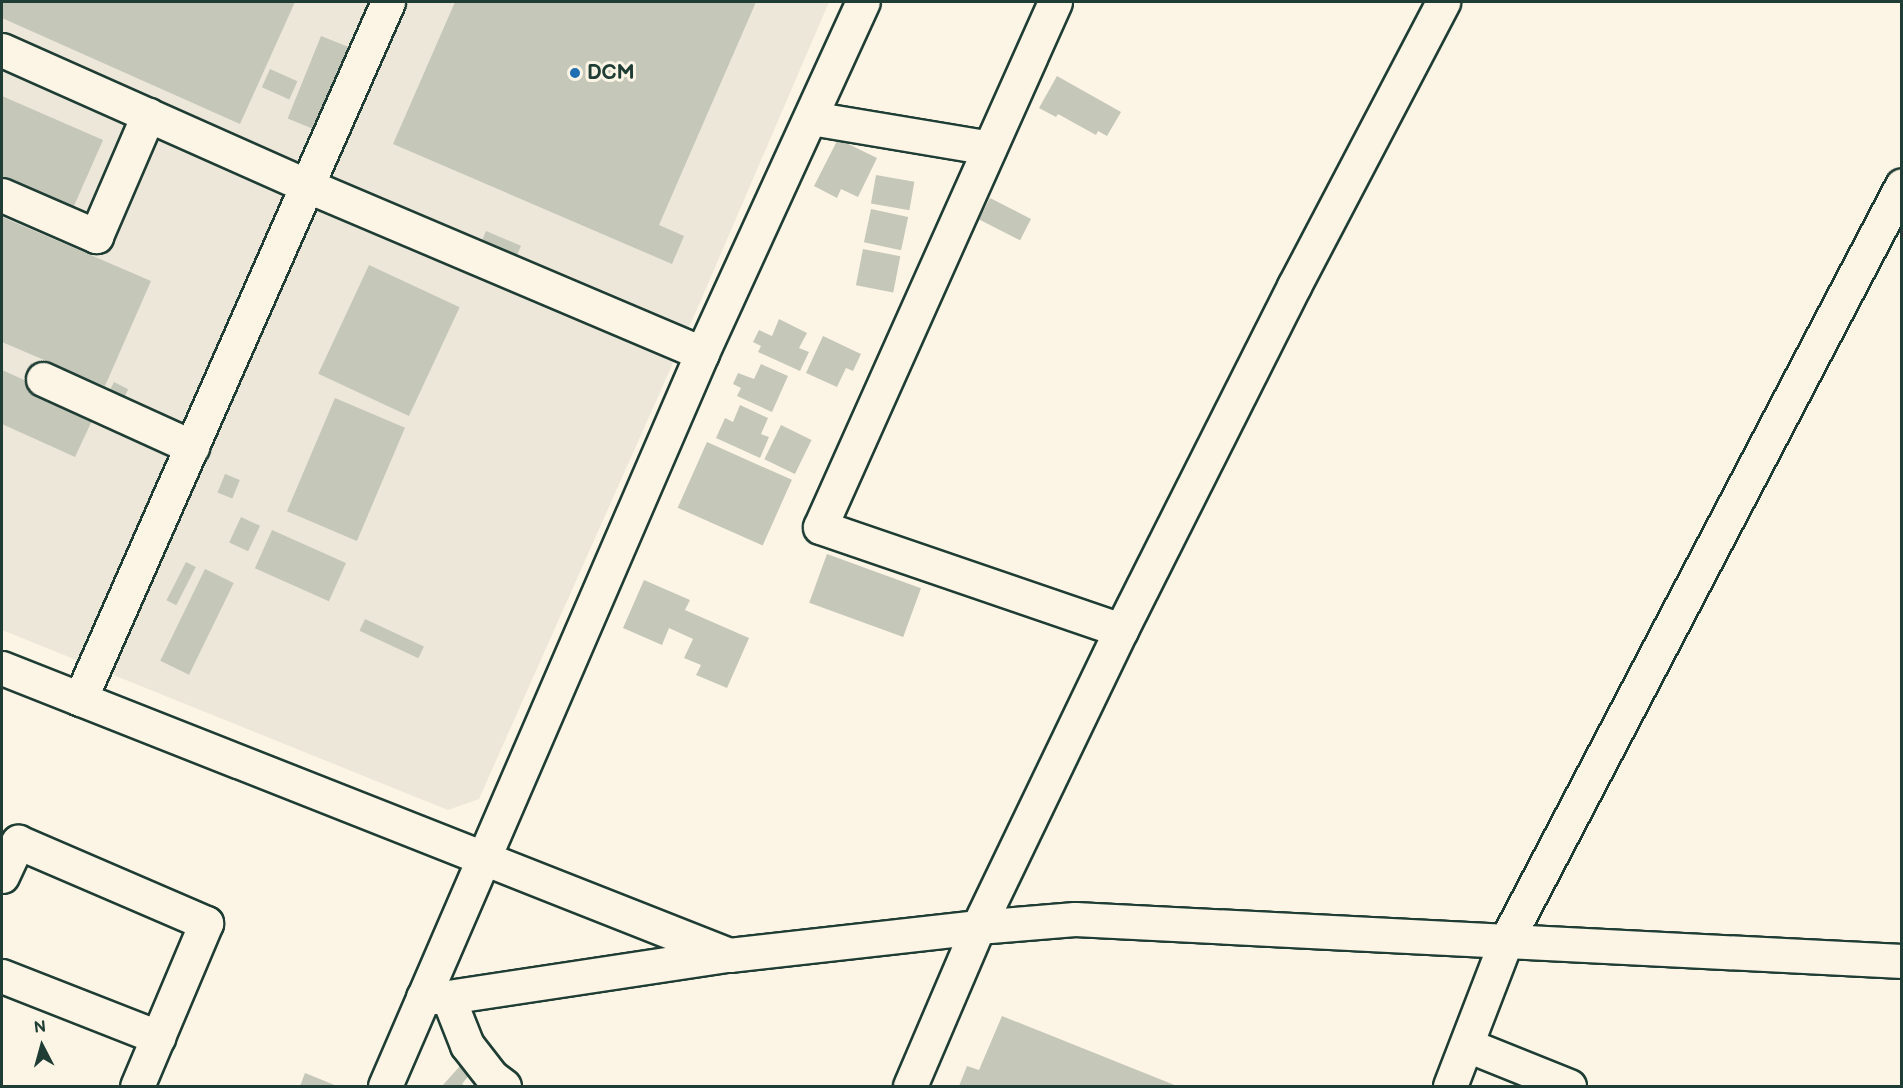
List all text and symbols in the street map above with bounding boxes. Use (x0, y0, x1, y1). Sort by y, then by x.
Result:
place label: DCM (587, 60, 635, 86)
marker: DCM (568, 66, 582, 80)
north arrow (12, 1016, 72, 1076)
text: N (33, 1018, 47, 1038)

